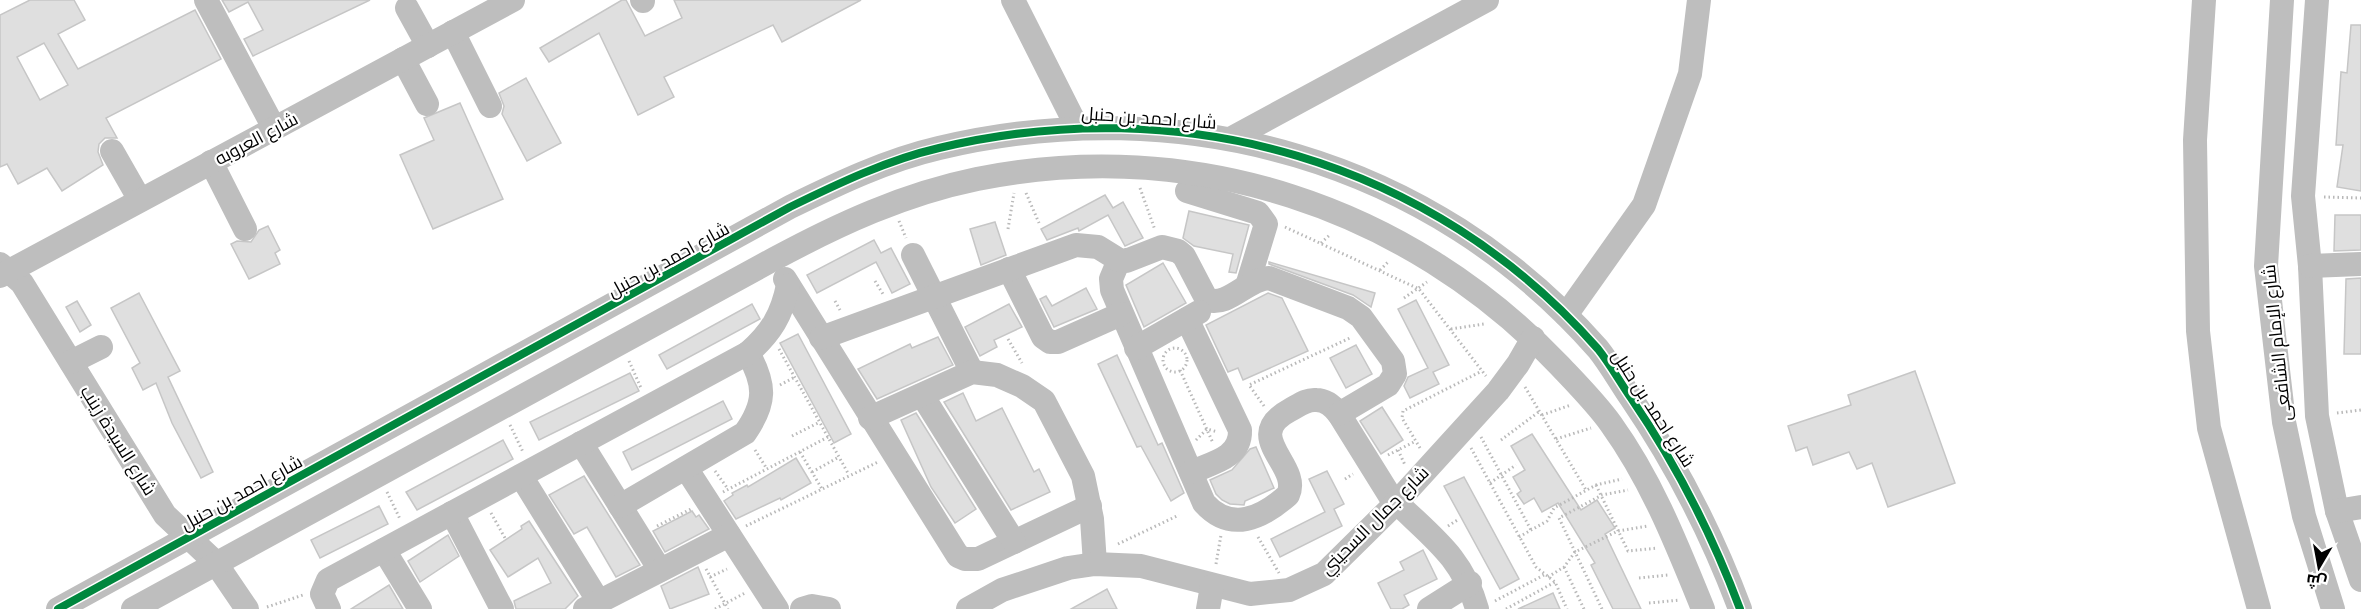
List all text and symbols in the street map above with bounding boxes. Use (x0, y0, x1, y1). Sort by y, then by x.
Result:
street label: شارع احمد بن حنبل (1080, 101, 1217, 135)
street label: شارع العروبه (211, 107, 302, 171)
street label: شارع احمد بن حنبل (603, 217, 734, 303)
street label: شارع الإمام الشافعى (2257, 263, 2297, 422)
street label: شارع احمد بن حنبل (1606, 345, 1700, 472)
street label: شارع السيدة زينب (75, 381, 162, 500)
street label: شارع احمد بن حنبل (176, 450, 307, 536)
street label: شارع جمال السحيني (1315, 461, 1436, 582)
north arrow (2289, 537, 2349, 597)
text: ش (2305, 570, 2328, 593)

